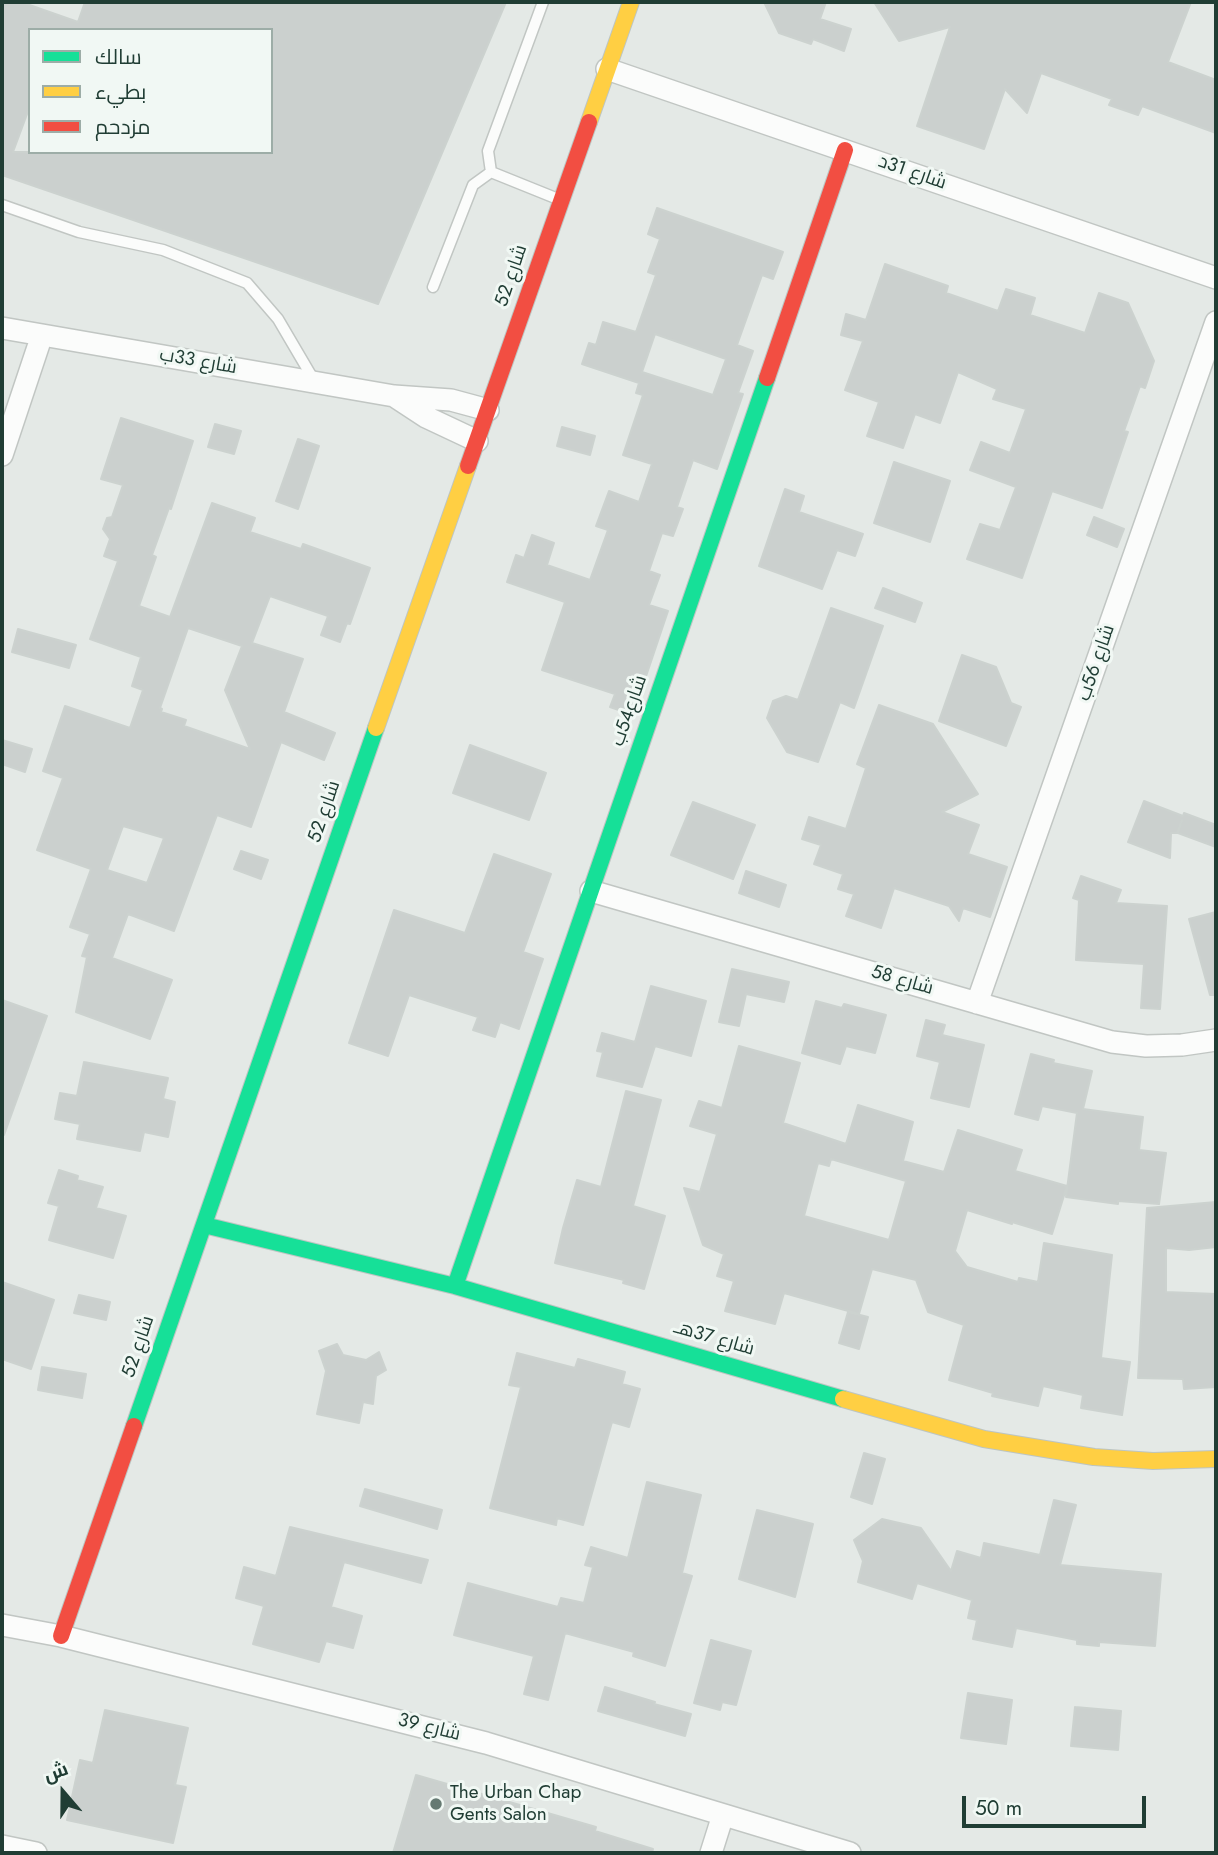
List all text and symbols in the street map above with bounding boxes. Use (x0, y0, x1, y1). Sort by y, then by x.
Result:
legend (28, 28, 273, 154)
text: سالك (95, 42, 142, 72)
text: بطيء (95, 77, 146, 107)
text: مزدحم (95, 112, 150, 142)
street label: شارع 31د (875, 151, 949, 195)
street label: شارع 52 (491, 242, 533, 310)
street label: شارع 33ب (157, 344, 239, 380)
street label: شارع 56ب (1073, 622, 1121, 704)
street label: شارع54ب (607, 672, 653, 750)
street label: شارع 52 (304, 778, 346, 846)
street label: شارع 58 (868, 961, 936, 1001)
street label: شارع 52 (118, 1313, 160, 1381)
street label: شارع 37هـ (671, 1317, 757, 1361)
street label: شارع 39 (395, 1709, 463, 1747)
text: ش (40, 1755, 72, 1789)
north arrow (28, 1757, 98, 1827)
place label: The Urban Chap Gents Salon (450, 1782, 581, 1826)
scale bar (966, 1782, 1150, 1826)
text: 50 m (975, 1793, 1022, 1823)
marker: The Urban Chap Gents Salon (428, 1796, 444, 1812)

